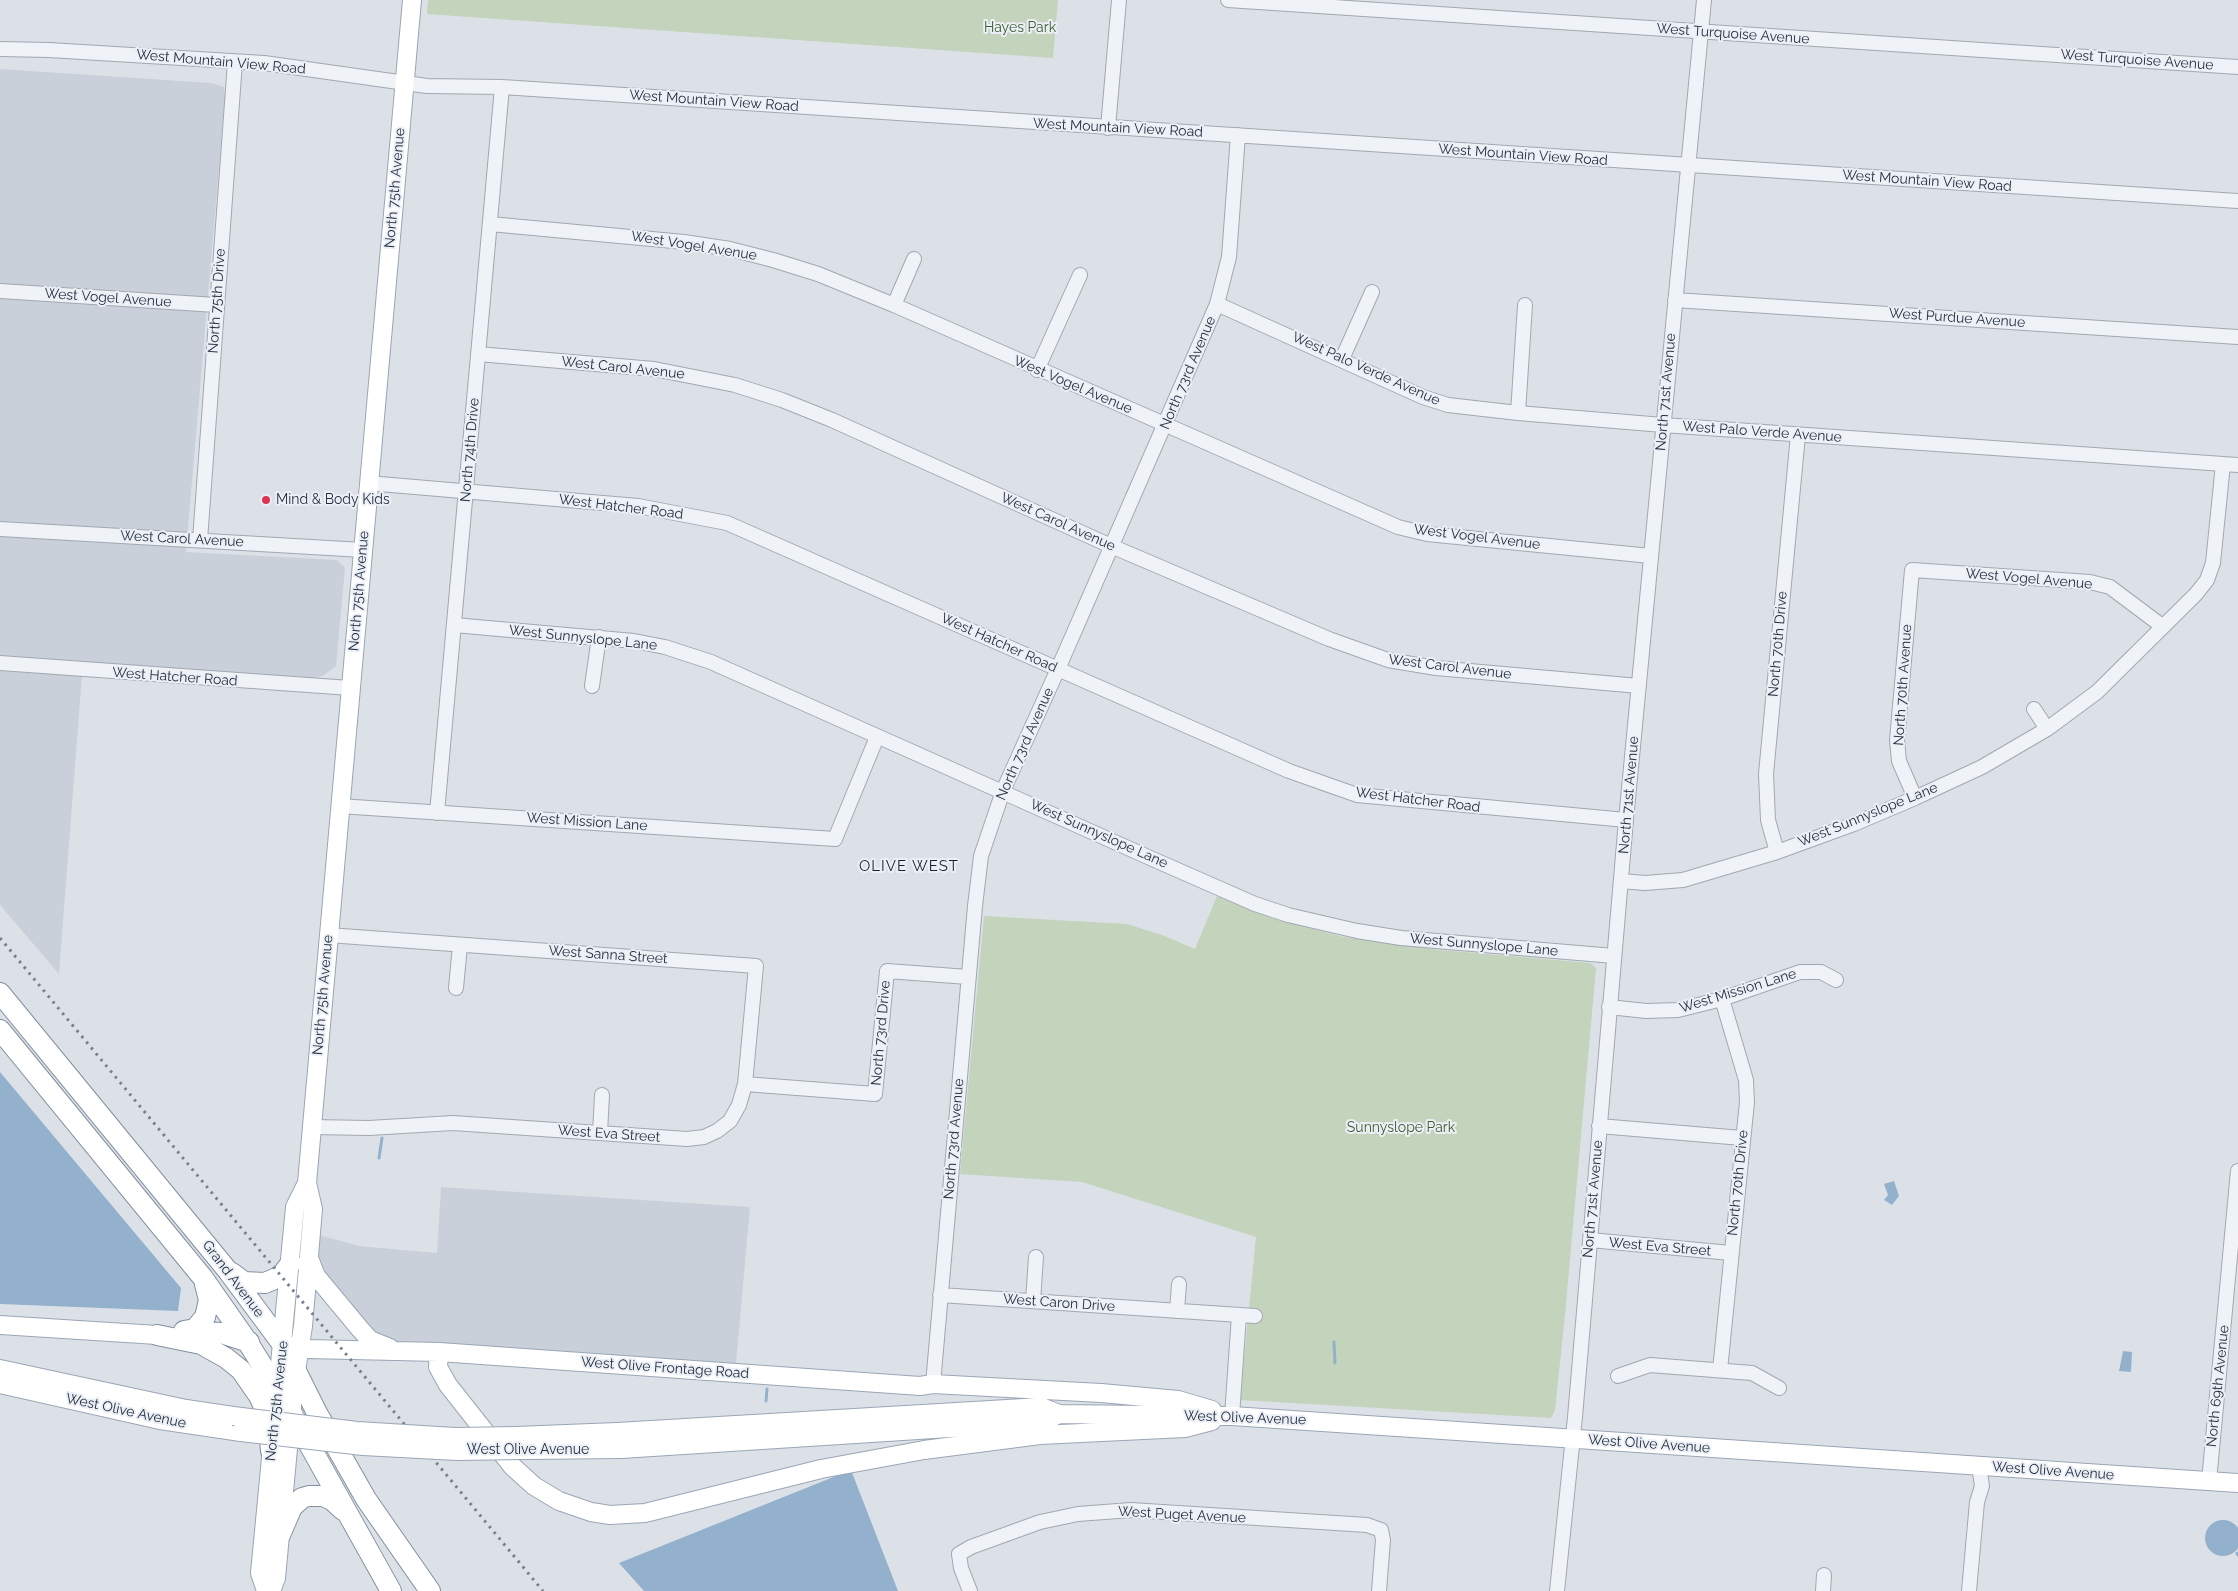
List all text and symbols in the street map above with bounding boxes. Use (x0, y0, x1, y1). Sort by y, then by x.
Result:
park label: Hayes Park (984, 20, 1056, 36)
street label: West Turquoise Avenue (1656, 20, 1810, 48)
street label: West Mountain View Road (136, 46, 306, 78)
street label: West Turquoise Avenue (2060, 46, 2214, 74)
street label: West Mountain View Road (629, 87, 799, 115)
street label: West Mountain View Road (1033, 115, 1203, 141)
street label: North 75th Avenue (381, 127, 409, 249)
street label: West Mountain View Road (1438, 141, 1608, 169)
street label: West Mountain View Road (1842, 167, 2012, 195)
street label: West Vogel Avenue (630, 228, 758, 264)
street label: North 75th Drive (205, 248, 229, 354)
street label: West Vogel Avenue (44, 285, 172, 311)
street label: West Purdue Avenue (1888, 305, 2026, 331)
street label: North 73rd Avenue (1157, 314, 1219, 432)
street label: West Palo Verde Avenue (1289, 329, 1443, 409)
street label: North 71st Avenue (1652, 332, 1680, 452)
street label: West Vogel Avenue (1011, 352, 1135, 418)
street label: West Carol Avenue (561, 353, 685, 383)
street label: North 74th Drive (457, 397, 483, 503)
street label: West Palo Verde Avenue (1682, 418, 1842, 446)
street label: West Carol Avenue (998, 489, 1118, 555)
street label: West Hatcher Road (558, 491, 684, 523)
place label: Mind & Body Kids (276, 492, 390, 508)
marker: Mind & Body Kids (260, 494, 272, 506)
street label: West Vogel Avenue (1413, 521, 1541, 553)
street label: West Carol Avenue (120, 527, 244, 551)
street label: North 75th Avenue (345, 530, 373, 652)
street label: West Vogel Avenue (1965, 565, 2093, 593)
street label: North 70th Drive (1765, 590, 1791, 698)
street label: West Hatcher Road (938, 610, 1060, 676)
street label: West Sunnyslope Lane (508, 622, 658, 654)
street label: North 70th Avenue (1890, 624, 1916, 746)
street label: West Carol Avenue (1388, 651, 1512, 683)
street label: West Hatcher Road (112, 664, 238, 690)
street label: North 73rd Avenue (993, 685, 1057, 803)
street label: North 71st Avenue (1615, 735, 1643, 855)
street label: West Sunnyslope Lane (1796, 779, 1940, 851)
street label: West Hatcher Road (1355, 784, 1481, 816)
street label: West Sunnyslope Lane (1028, 796, 1170, 872)
street label: West Mission Lane (526, 809, 648, 835)
district label: OLIVE WEST (858, 857, 960, 875)
street label: West Sunnyslope Lane (1409, 930, 1559, 960)
street label: North 75th Avenue (309, 934, 337, 1056)
street label: West Sanna Street (548, 942, 668, 968)
street label: West Mission Lane (1678, 965, 1798, 1017)
street label: North 73rd Drive (868, 980, 894, 1086)
street label: North 73rd Avenue (940, 1078, 968, 1200)
park label: Sunnyslope Park (1347, 1120, 1455, 1136)
street label: West Eva Street (557, 1122, 661, 1146)
street label: North 70th Drive (1724, 1129, 1752, 1237)
street label: North 71st Avenue (1579, 1139, 1607, 1259)
street label: West Eva Street (1608, 1234, 1712, 1260)
street label: Grand Avenue (199, 1237, 267, 1321)
street label: West Caron Drive (1002, 1291, 1116, 1315)
street label: North 69th Avenue (2203, 1324, 2233, 1448)
street label: North 75th Avenue (262, 1340, 292, 1462)
street label: West Olive Frontage Road (580, 1354, 750, 1382)
street label: West Olive Avenue (64, 1390, 188, 1432)
street label: West Olive Avenue (1184, 1407, 1306, 1429)
street label: West Olive Avenue (1587, 1431, 1711, 1457)
street label: West Olive Avenue (467, 1442, 589, 1458)
street label: West Olive Avenue (1991, 1458, 2115, 1484)
street label: West Puget Avenue (1118, 1503, 1246, 1527)

